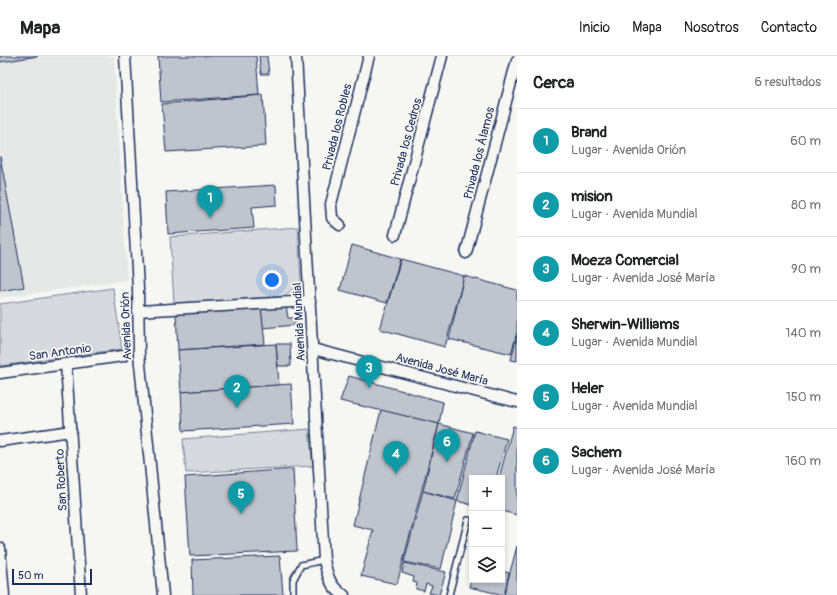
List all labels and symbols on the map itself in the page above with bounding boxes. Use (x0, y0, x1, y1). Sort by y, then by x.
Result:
street label: Privada los Robles (319, 82, 356, 172)
street label: Privada los Cedros (388, 96, 426, 188)
street label: Privada los Álamos (460, 105, 498, 201)
pin: 1 (197, 185, 223, 218)
your location (262, 270, 282, 290)
street label: Avenida Mundial (290, 282, 309, 362)
street label: Avenida Orión (118, 291, 135, 360)
street label: San Antonio (28, 341, 93, 364)
street label: Avenida José María (394, 350, 490, 389)
pin: 3 (356, 355, 382, 388)
pin: 2 (224, 375, 250, 408)
pin: 6 (434, 429, 460, 462)
pin: 4 (383, 441, 409, 474)
street label: San Roberto (52, 448, 71, 512)
pin: 5 (228, 481, 254, 514)
scale bar (12, 567, 92, 586)

